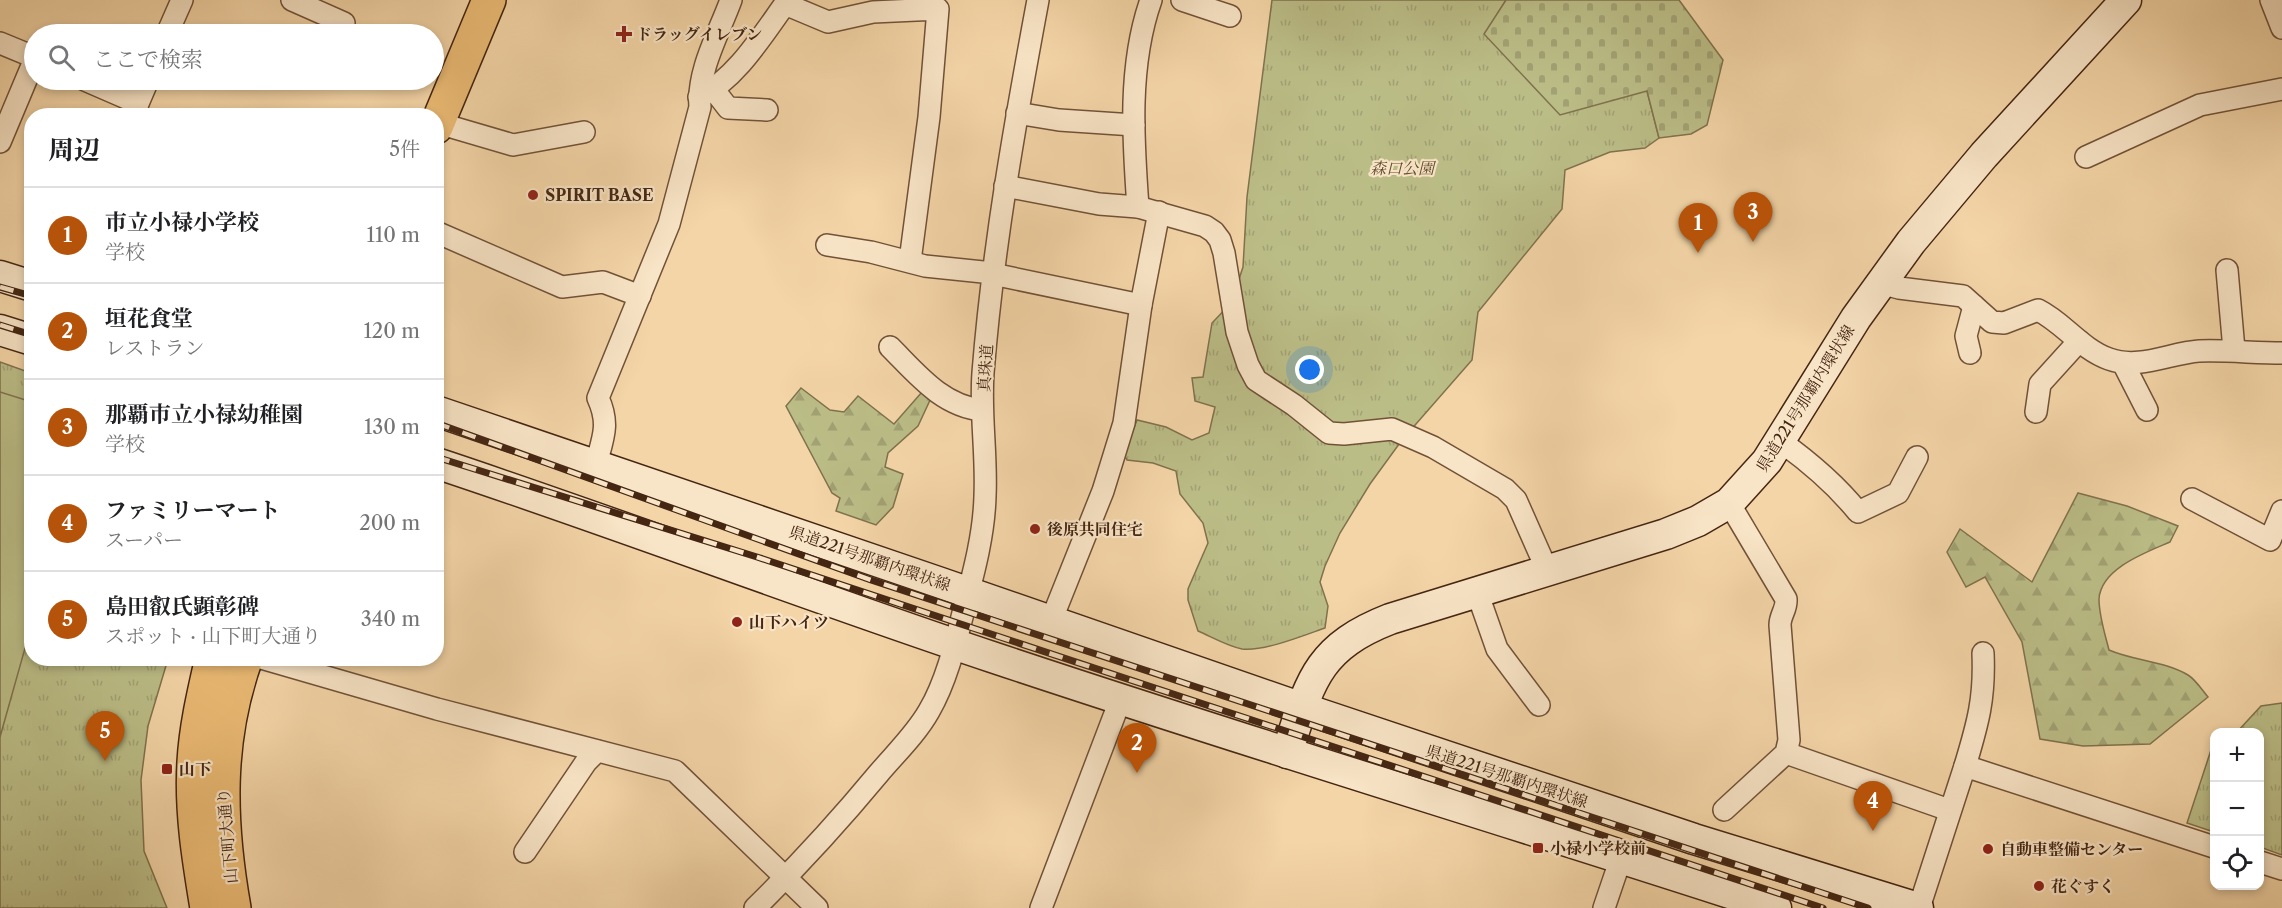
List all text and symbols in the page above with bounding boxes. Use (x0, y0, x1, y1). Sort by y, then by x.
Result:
search box (24, 24, 444, 90)
place label: ドラッグイレブン (636, 24, 762, 44)
marker: ドラッグイレブン (617, 27, 631, 41)
icon: search (45, 41, 78, 74)
text: ここで検索 (93, 46, 203, 73)
text: 周辺 (48, 134, 100, 166)
text: 5件 (389, 137, 420, 161)
park label: 森口公園 (1370, 158, 1437, 178)
place label: SPIRIT BASE (545, 185, 654, 205)
marker: SPIRIT BASE (526, 188, 540, 202)
pin: 3 (1734, 192, 1772, 242)
pin: 1 (1678, 204, 1718, 253)
text: 市立小禄小学校 (105, 209, 259, 236)
text: 1 (63, 223, 72, 247)
text: 110 m (367, 223, 420, 247)
text: 学校 (105, 240, 145, 264)
text: 垣花食堂 (105, 305, 193, 332)
text: 2 (62, 319, 73, 343)
text: 120 m (363, 319, 420, 343)
street label: 県道221号那覇内環状線 (1752, 321, 1858, 475)
text: レストラン (105, 336, 204, 360)
street label: 真珠道 (973, 343, 997, 393)
your location (1295, 355, 1324, 384)
text: 那覇市立小禄幼稚園 (105, 401, 303, 428)
text: 3 (62, 415, 73, 439)
text: 130 m (364, 415, 420, 439)
text: 学校 (105, 432, 145, 456)
text: ファミリーマート (105, 497, 281, 524)
text: 4 (62, 511, 73, 535)
text: 200 m (359, 511, 420, 535)
place label: 後原共同住宅 (1047, 519, 1143, 539)
street label: 県道221号那覇内環状線 (787, 521, 953, 595)
marker: 後原共同住宅 (1028, 522, 1042, 536)
text: スーパー (105, 528, 183, 552)
text: 島田叡氏顕彰碑 (105, 593, 259, 620)
text: 5 (62, 607, 73, 631)
text: 340 m (361, 607, 420, 631)
place label: 山下ハイツ (749, 612, 829, 632)
marker: 山下ハイツ (730, 615, 744, 629)
text: スポット · 山下町大通り (105, 624, 321, 648)
pin: 5 (86, 712, 124, 761)
pin: 2 (1118, 724, 1156, 773)
map controls (2210, 728, 2264, 890)
button: + (2210, 728, 2264, 782)
street label: 県道221号那覇内環状線 (1423, 740, 1591, 812)
place label: 山下 (179, 759, 211, 779)
marker: 山下 (160, 762, 174, 776)
pin: 4 (1854, 782, 1892, 831)
button: − (2210, 782, 2264, 836)
street label: 山下町大通り (213, 787, 241, 885)
button: locate (2210, 836, 2264, 890)
place label: 小禄小学校前 (1550, 838, 1646, 858)
place label: 自動車整備センター (2000, 839, 2143, 859)
marker: 小禄小学校前 (1531, 841, 1545, 855)
marker: 自動車整備センター (1981, 842, 1995, 856)
place label: 花ぐすく (2051, 876, 2115, 896)
marker: 花ぐすく (2032, 879, 2046, 893)

